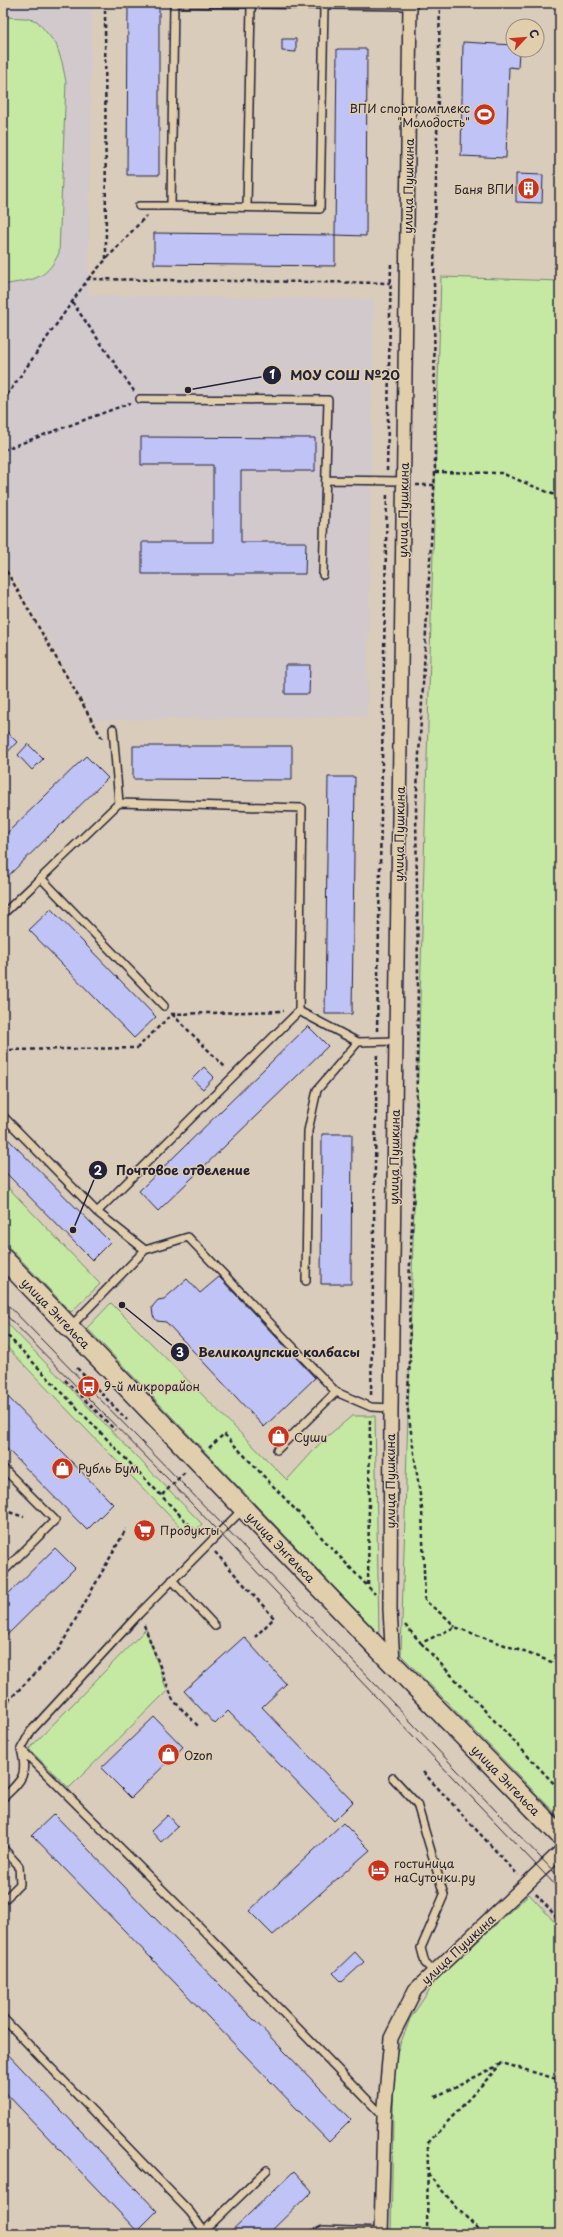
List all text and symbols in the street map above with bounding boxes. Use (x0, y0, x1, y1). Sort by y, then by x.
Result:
north arrow (505, 18, 545, 58)
text: С (525, 26, 544, 41)
place label: ВПИ спорткомплекс "Молодость" (349, 99, 470, 131)
sports icon: ВПИ спорткомплекс "Молодость" (472, 102, 498, 128)
street label: улица Пушкина (398, 138, 418, 234)
building icon: Баня ВПИ (516, 176, 542, 202)
place label: Баня ВПИ (454, 180, 514, 198)
callout: МОУ СОШ №20 (262, 363, 409, 388)
text: 1 (269, 365, 275, 383)
text: МОУ СОШ №20 (290, 365, 400, 384)
street label: улица Пушкина (393, 462, 413, 558)
street label: улица Пушкина (389, 786, 409, 882)
street label: улица Пушкина (384, 1109, 404, 1205)
callout: Почтовое отделение (88, 1158, 258, 1183)
text: Почтовое отделение (116, 1160, 250, 1179)
text: 2 (94, 1161, 103, 1179)
street label: улица Энгельса (17, 1273, 95, 1353)
callout: Великолупские колбасы (170, 1340, 368, 1365)
text: Великолупские колбасы (198, 1342, 360, 1361)
text: 3 (176, 1343, 184, 1361)
bus stop icon: 9-й микрорайон (75, 1373, 101, 1399)
place label: 9-й микрорайон (104, 1377, 200, 1395)
shop icon: Суши (265, 1424, 291, 1450)
place label: Суши (294, 1428, 327, 1446)
street label: улица Пушкина (381, 1433, 399, 1529)
shop icon: Рубль Бум (50, 1455, 76, 1481)
place label: Рубль Бум (78, 1459, 139, 1477)
street label: улица Энгельса (242, 1507, 320, 1587)
supermarket icon: Продукты (132, 1517, 158, 1543)
place label: Продукты (160, 1521, 219, 1539)
street label: улица Энгельса (467, 1740, 545, 1820)
shop icon: Ozon (155, 1742, 181, 1768)
place label: Ozon (184, 1746, 213, 1764)
place label: гостиница наСуточки.ру (394, 1854, 475, 1886)
hotel icon: гостиница наСуточки.ру (366, 1857, 392, 1883)
street label: улица Пушкина (417, 1910, 499, 1988)

